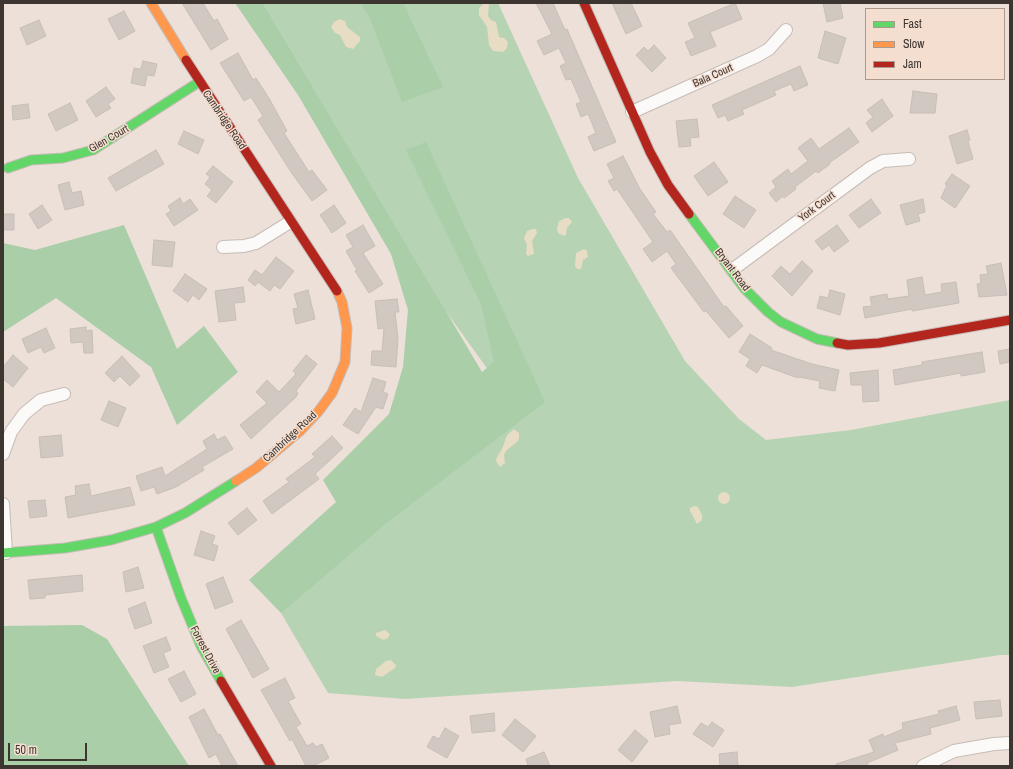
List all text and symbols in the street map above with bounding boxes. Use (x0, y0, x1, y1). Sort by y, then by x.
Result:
legend (865, 8, 1005, 80)
text: Fast (903, 16, 922, 32)
text: Slow (903, 36, 924, 52)
text: Jam (903, 56, 922, 72)
street label: Bala Court (691, 61, 735, 91)
street label: Cambridge Road (199, 88, 249, 152)
street label: Glen Court (87, 122, 131, 156)
street label: York Court (796, 189, 838, 225)
street label: Bryant Road (712, 246, 752, 294)
street label: Cambridge Road (260, 409, 320, 465)
street label: Forrest Drive (187, 624, 223, 676)
scale bar (10, 735, 89, 761)
text: 50 m (15, 742, 37, 758)

